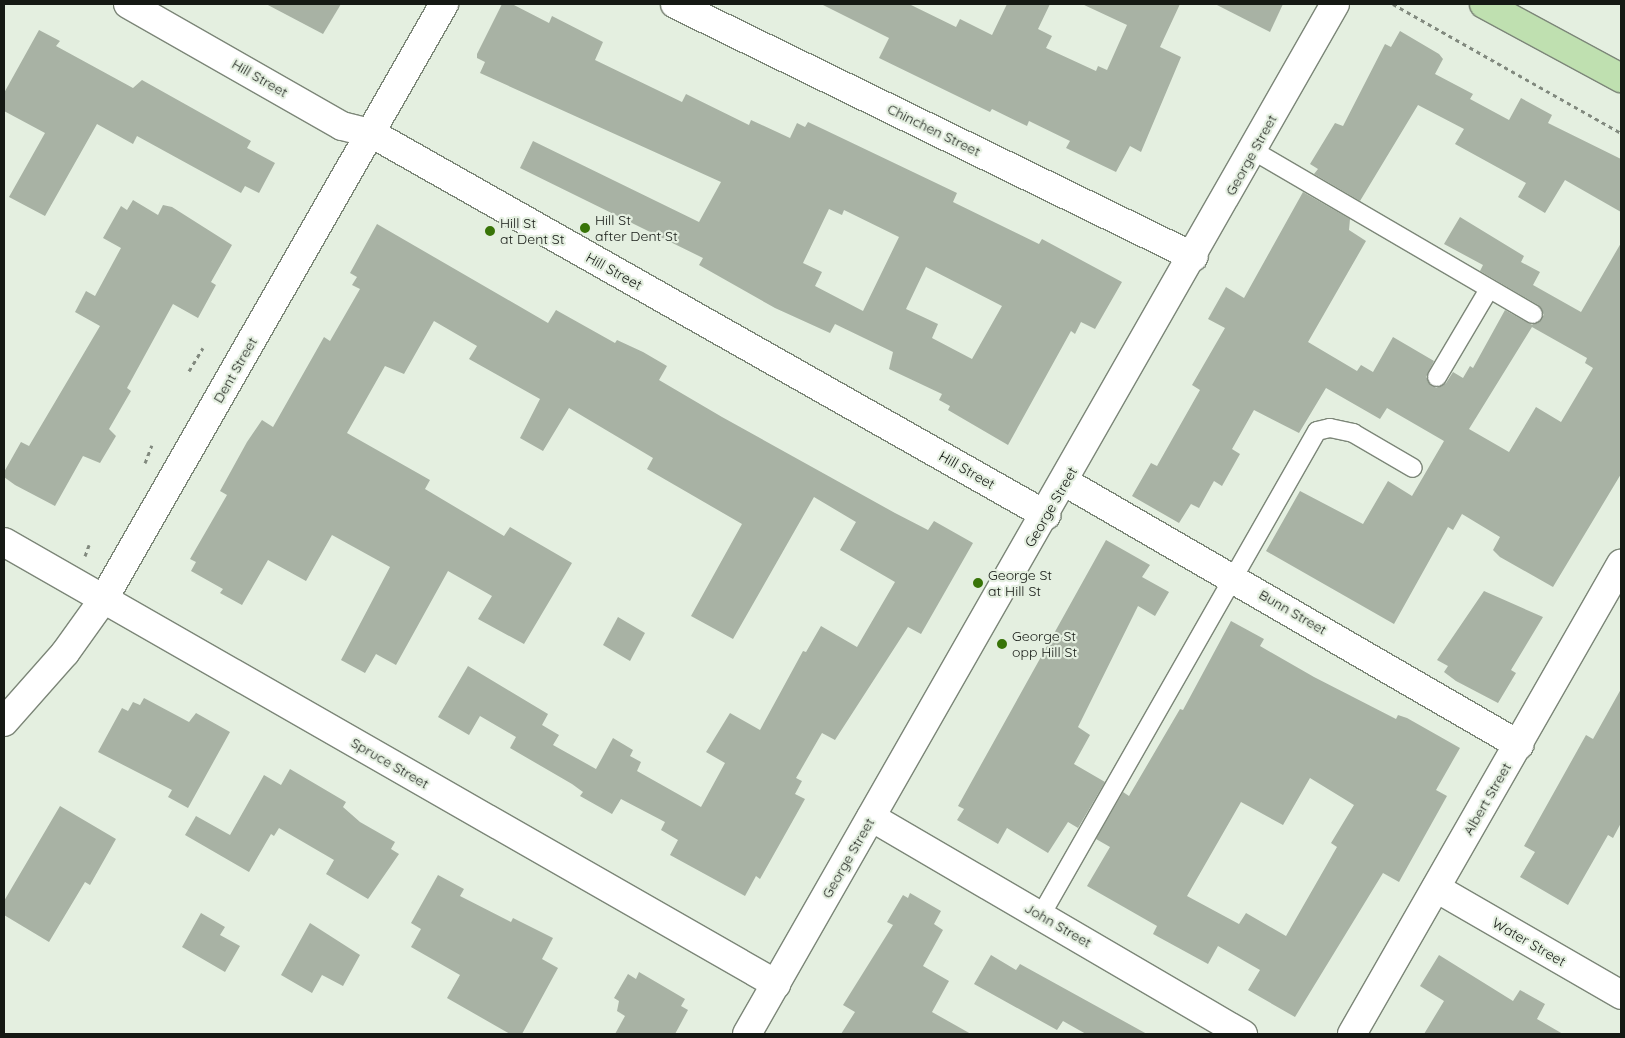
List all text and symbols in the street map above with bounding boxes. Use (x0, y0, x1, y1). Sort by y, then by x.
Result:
street label: Hill Street (229, 55, 291, 101)
street label: Chinchen Street (885, 100, 983, 160)
street label: George Street (1222, 112, 1280, 198)
place label: Hill St after Dent St (595, 212, 678, 244)
place label: Hill St at Dent St (500, 215, 564, 248)
marker: Hill St after Dent St (579, 222, 591, 234)
marker: Hill St at Dent St (484, 225, 496, 237)
street label: Hill Street (583, 249, 645, 293)
street label: Dent Street (209, 334, 261, 406)
street label: Hill Street (936, 447, 998, 493)
street label: George Street (1021, 464, 1081, 550)
place label: George St at Hill St (988, 567, 1052, 600)
marker: George St at Hill St (972, 577, 984, 589)
street label: Bunn Street (1256, 586, 1330, 638)
place label: George St opp Hill St (1012, 628, 1077, 660)
marker: George St opp Hill St (996, 638, 1008, 650)
street label: Spruce Street (348, 734, 432, 792)
street label: Albert Street (1460, 760, 1514, 838)
street label: George Street (818, 815, 878, 901)
street label: John Street (1022, 899, 1094, 951)
street label: Water Street (1489, 914, 1569, 970)

